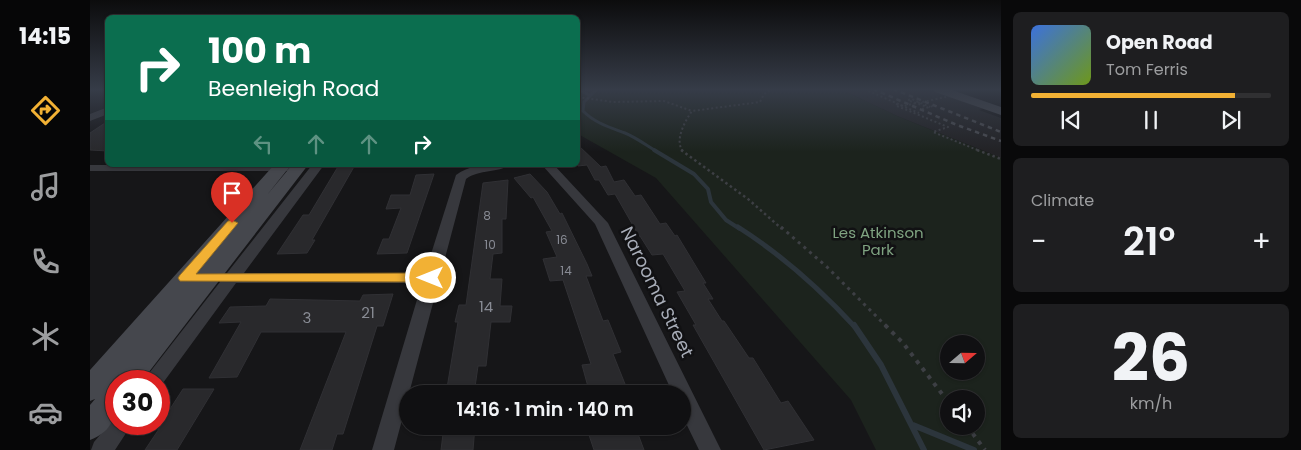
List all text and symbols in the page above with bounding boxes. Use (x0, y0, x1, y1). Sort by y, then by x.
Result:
text: 14:15 (19, 21, 71, 52)
text: 100 m (208, 26, 311, 75)
text: Open Road (1106, 29, 1213, 56)
icon: right (125, 35, 190, 100)
text: Tom Ferris (1106, 58, 1188, 81)
text: Beenleigh Road (208, 73, 379, 104)
icon: directions (28, 93, 63, 128)
icon: previous (1057, 106, 1085, 134)
icon: pause (1137, 106, 1165, 134)
icon: next (1217, 106, 1245, 134)
icon: left (249, 130, 277, 158)
icon: ahead (302, 130, 330, 158)
icon: ahead (355, 130, 383, 158)
icon: right (408, 130, 436, 158)
icon: music (28, 169, 63, 204)
pin (211, 172, 253, 223)
icon: arrive (218, 179, 246, 207)
text: Climate (1031, 189, 1094, 212)
house number: 8 (483, 207, 491, 224)
text: 21° (1123, 215, 1175, 268)
street label: Narooma Street (615, 222, 700, 361)
park label: Les Atkinson Park (832, 222, 924, 260)
text: − (1031, 222, 1046, 261)
text: + (1252, 222, 1271, 261)
house number: 16 (556, 231, 568, 248)
house number: 10 (484, 236, 496, 253)
icon: phone (28, 244, 63, 279)
position arrow (404, 251, 456, 303)
house number: 14 (560, 262, 572, 279)
house number: 14 (479, 296, 493, 317)
house number: 21 (361, 302, 375, 323)
house number: 3 (303, 307, 311, 328)
text: 26 (1112, 313, 1190, 404)
icon: climate (28, 319, 63, 354)
north arrow (940, 335, 985, 380)
map controls (940, 335, 985, 435)
speed limit sign: 30 (105, 370, 170, 435)
button: sound (940, 390, 985, 435)
text: km/h (1130, 392, 1172, 415)
icon: car (28, 395, 63, 430)
text: 14:16 · 1 min · 140 m (456, 396, 634, 423)

